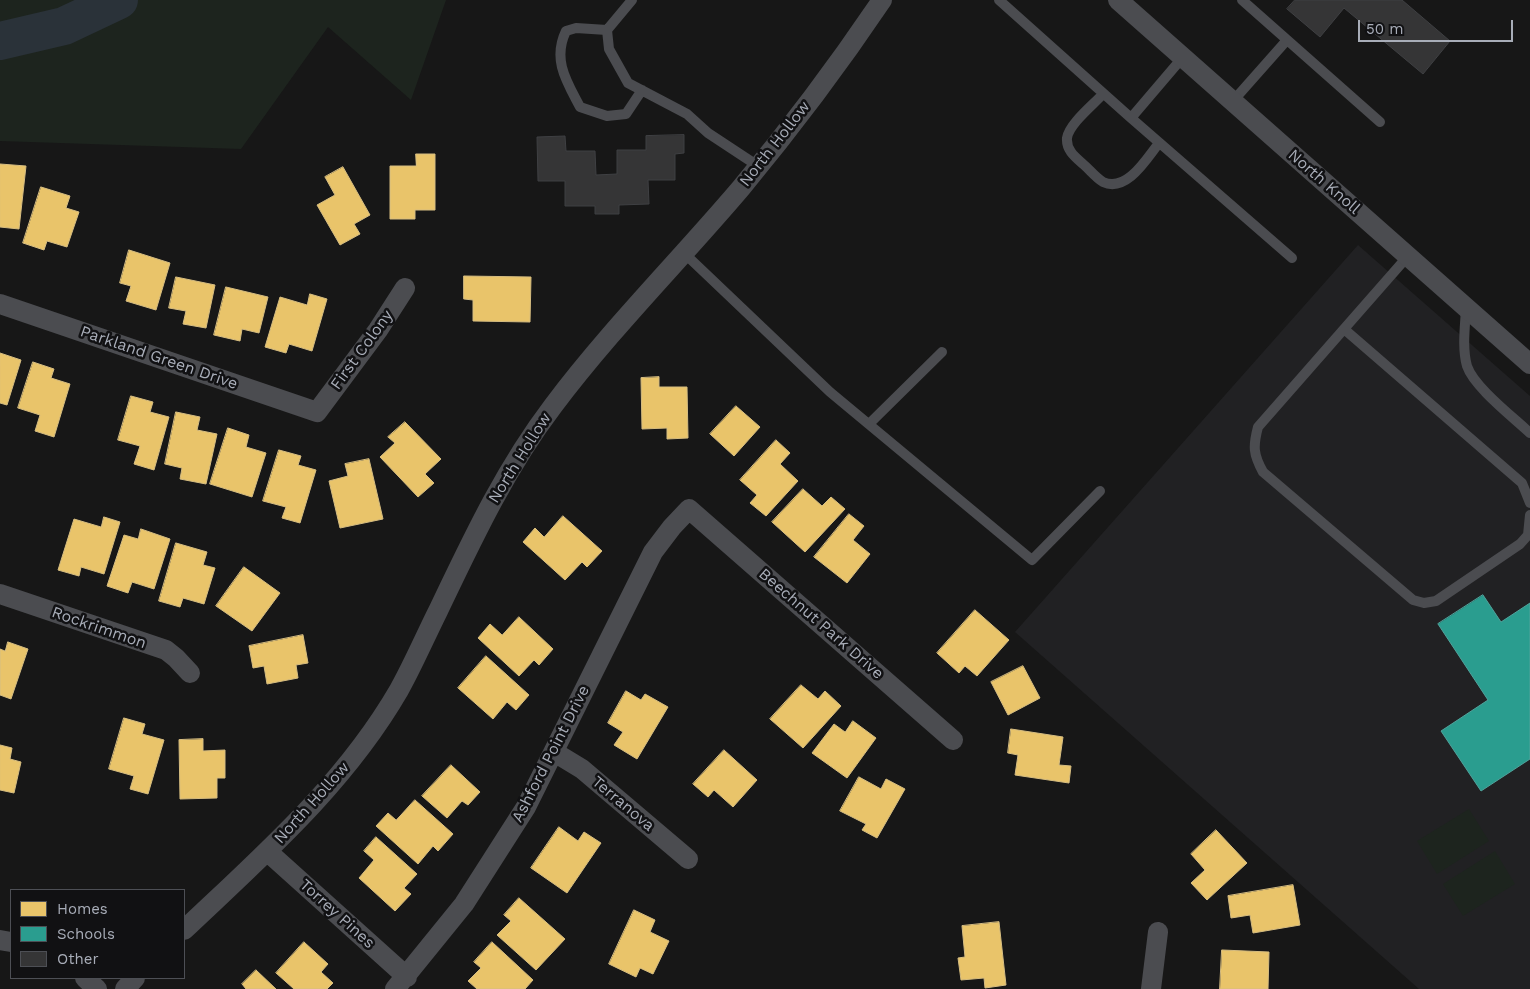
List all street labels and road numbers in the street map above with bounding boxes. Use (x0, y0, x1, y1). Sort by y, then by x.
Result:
street label: North Hollow (736, 97, 814, 191)
street label: North Knoll (1284, 146, 1364, 218)
street label: First Colony (327, 306, 397, 394)
street label: Parkland Green Drive (78, 322, 240, 394)
street label: North Hollow (485, 409, 555, 507)
street label: Beechnut Park Drive (755, 564, 887, 684)
street label: Rockrimmon (49, 603, 149, 653)
street label: Ashford Point Drive (508, 682, 594, 826)
street label: North Hollow (270, 758, 354, 848)
street label: Terranova (588, 772, 658, 836)
street label: Torrey Pines (295, 875, 379, 953)

